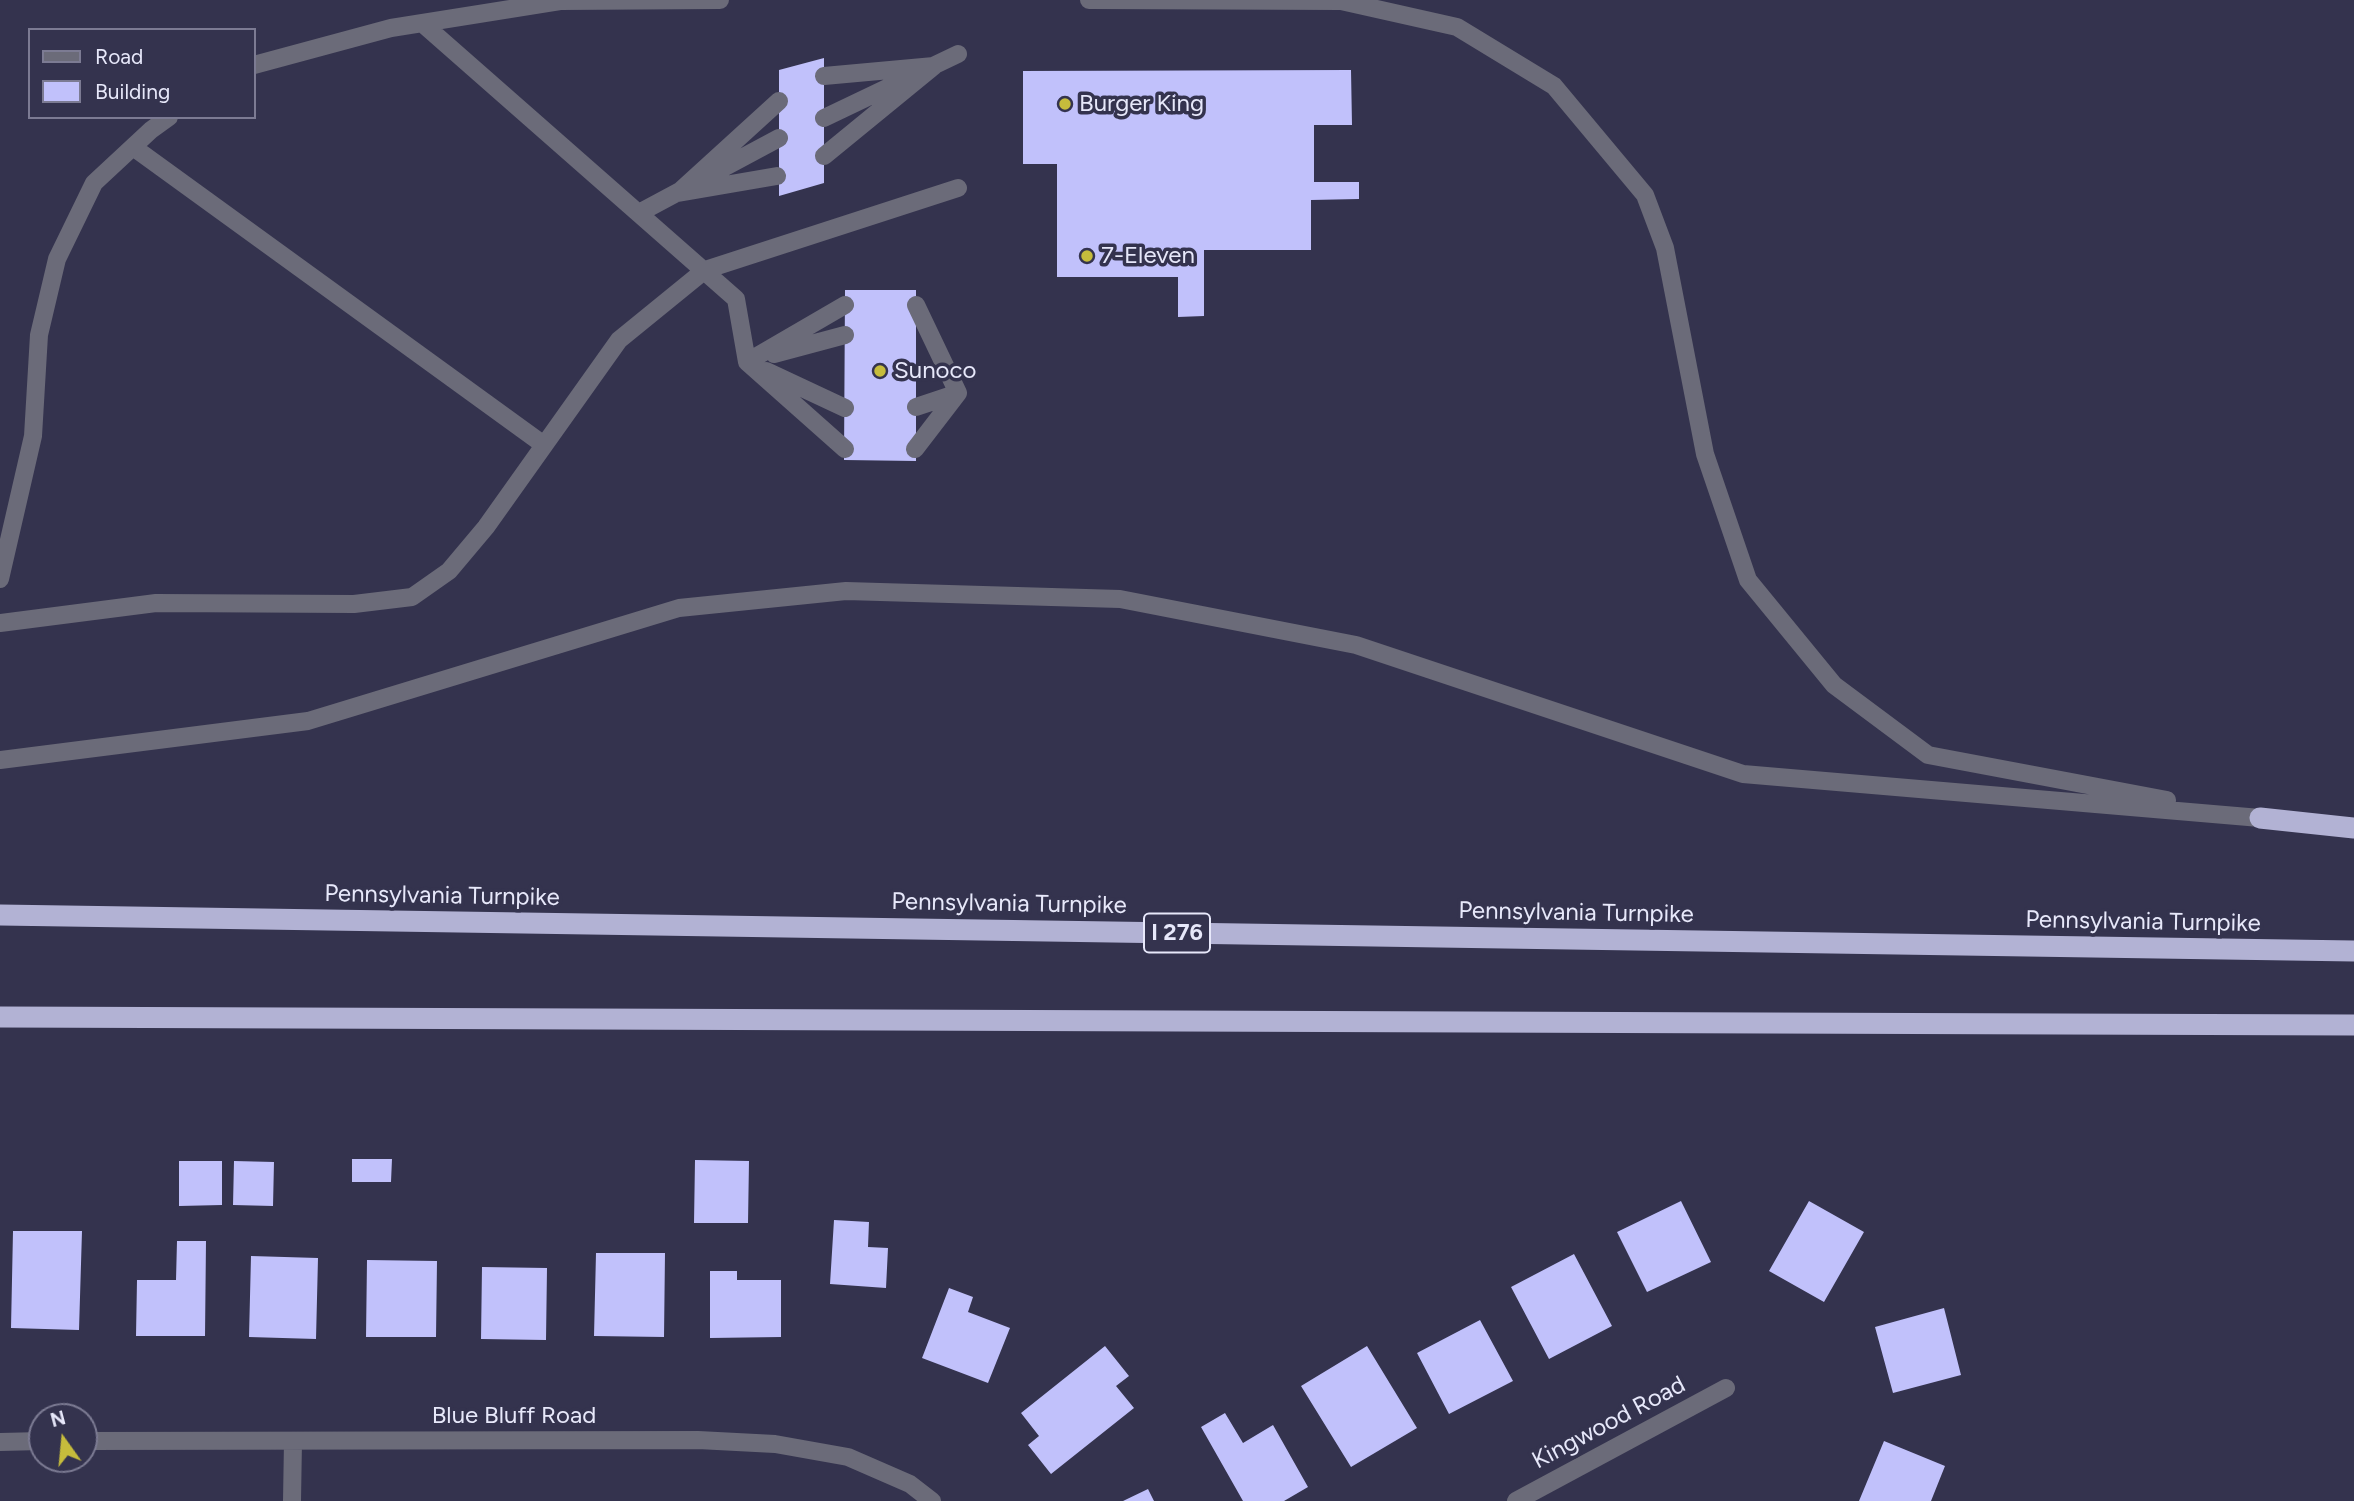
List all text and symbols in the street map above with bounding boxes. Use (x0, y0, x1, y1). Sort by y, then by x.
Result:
legend (28, 28, 256, 119)
text: Road (95, 44, 143, 69)
text: Building (95, 79, 170, 104)
place label: Burger King (1079, 90, 1204, 118)
marker: Burger King (1057, 96, 1073, 112)
place label: 7-Eleven (1101, 242, 1195, 270)
marker: 7-Eleven (1079, 248, 1095, 264)
place label: Sunoco (894, 357, 976, 385)
marker: Sunoco (872, 363, 888, 379)
street label: Pennsylvania Turnpike (324, 880, 560, 912)
street label: Pennsylvania Turnpike (891, 888, 1127, 920)
street label: Pennsylvania Turnpike (1458, 897, 1694, 929)
street label: Pennsylvania Turnpike (2025, 906, 2261, 938)
road number: I 276 (1144, 914, 1210, 952)
street label: Kingwood Road (1527, 1371, 1691, 1475)
street label: Blue Bluff Road (432, 1402, 596, 1430)
north arrow (28, 1403, 98, 1473)
text: N (48, 1406, 68, 1432)

